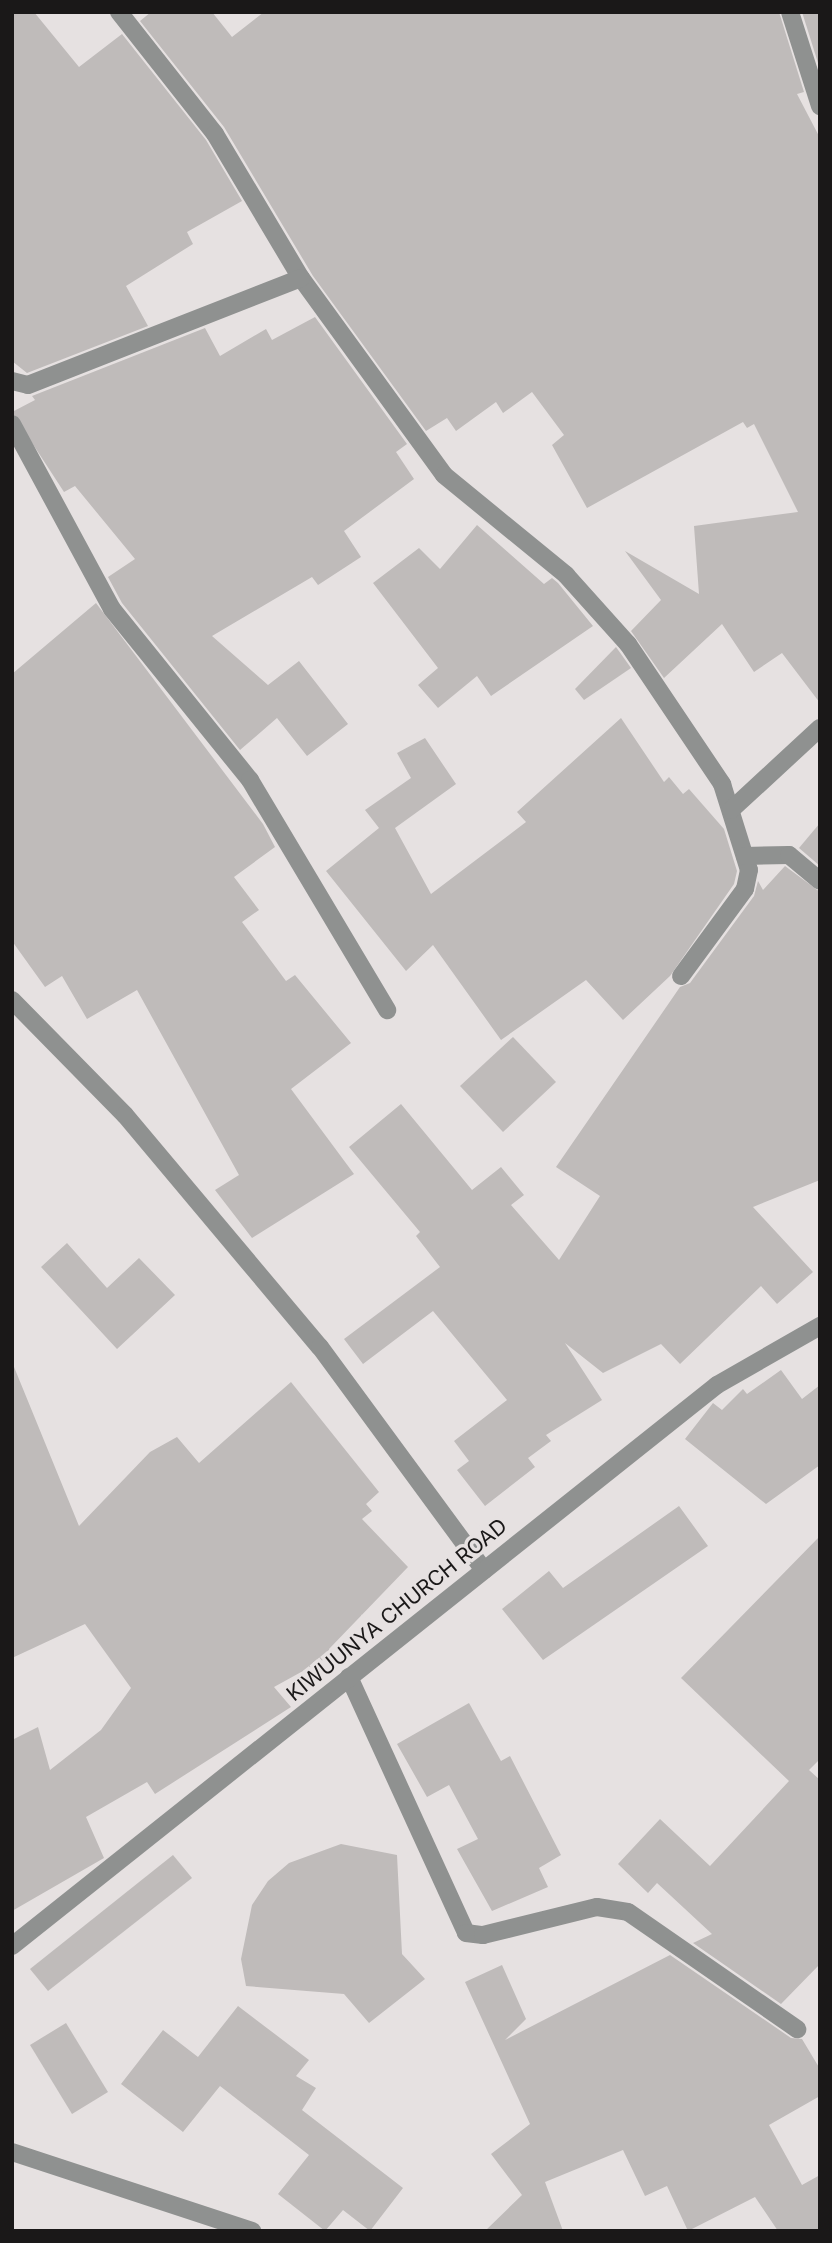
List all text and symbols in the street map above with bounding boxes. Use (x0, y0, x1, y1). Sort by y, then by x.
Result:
street label: KIWUUNYA CHURCH ROAD (282, 1513, 512, 1707)

